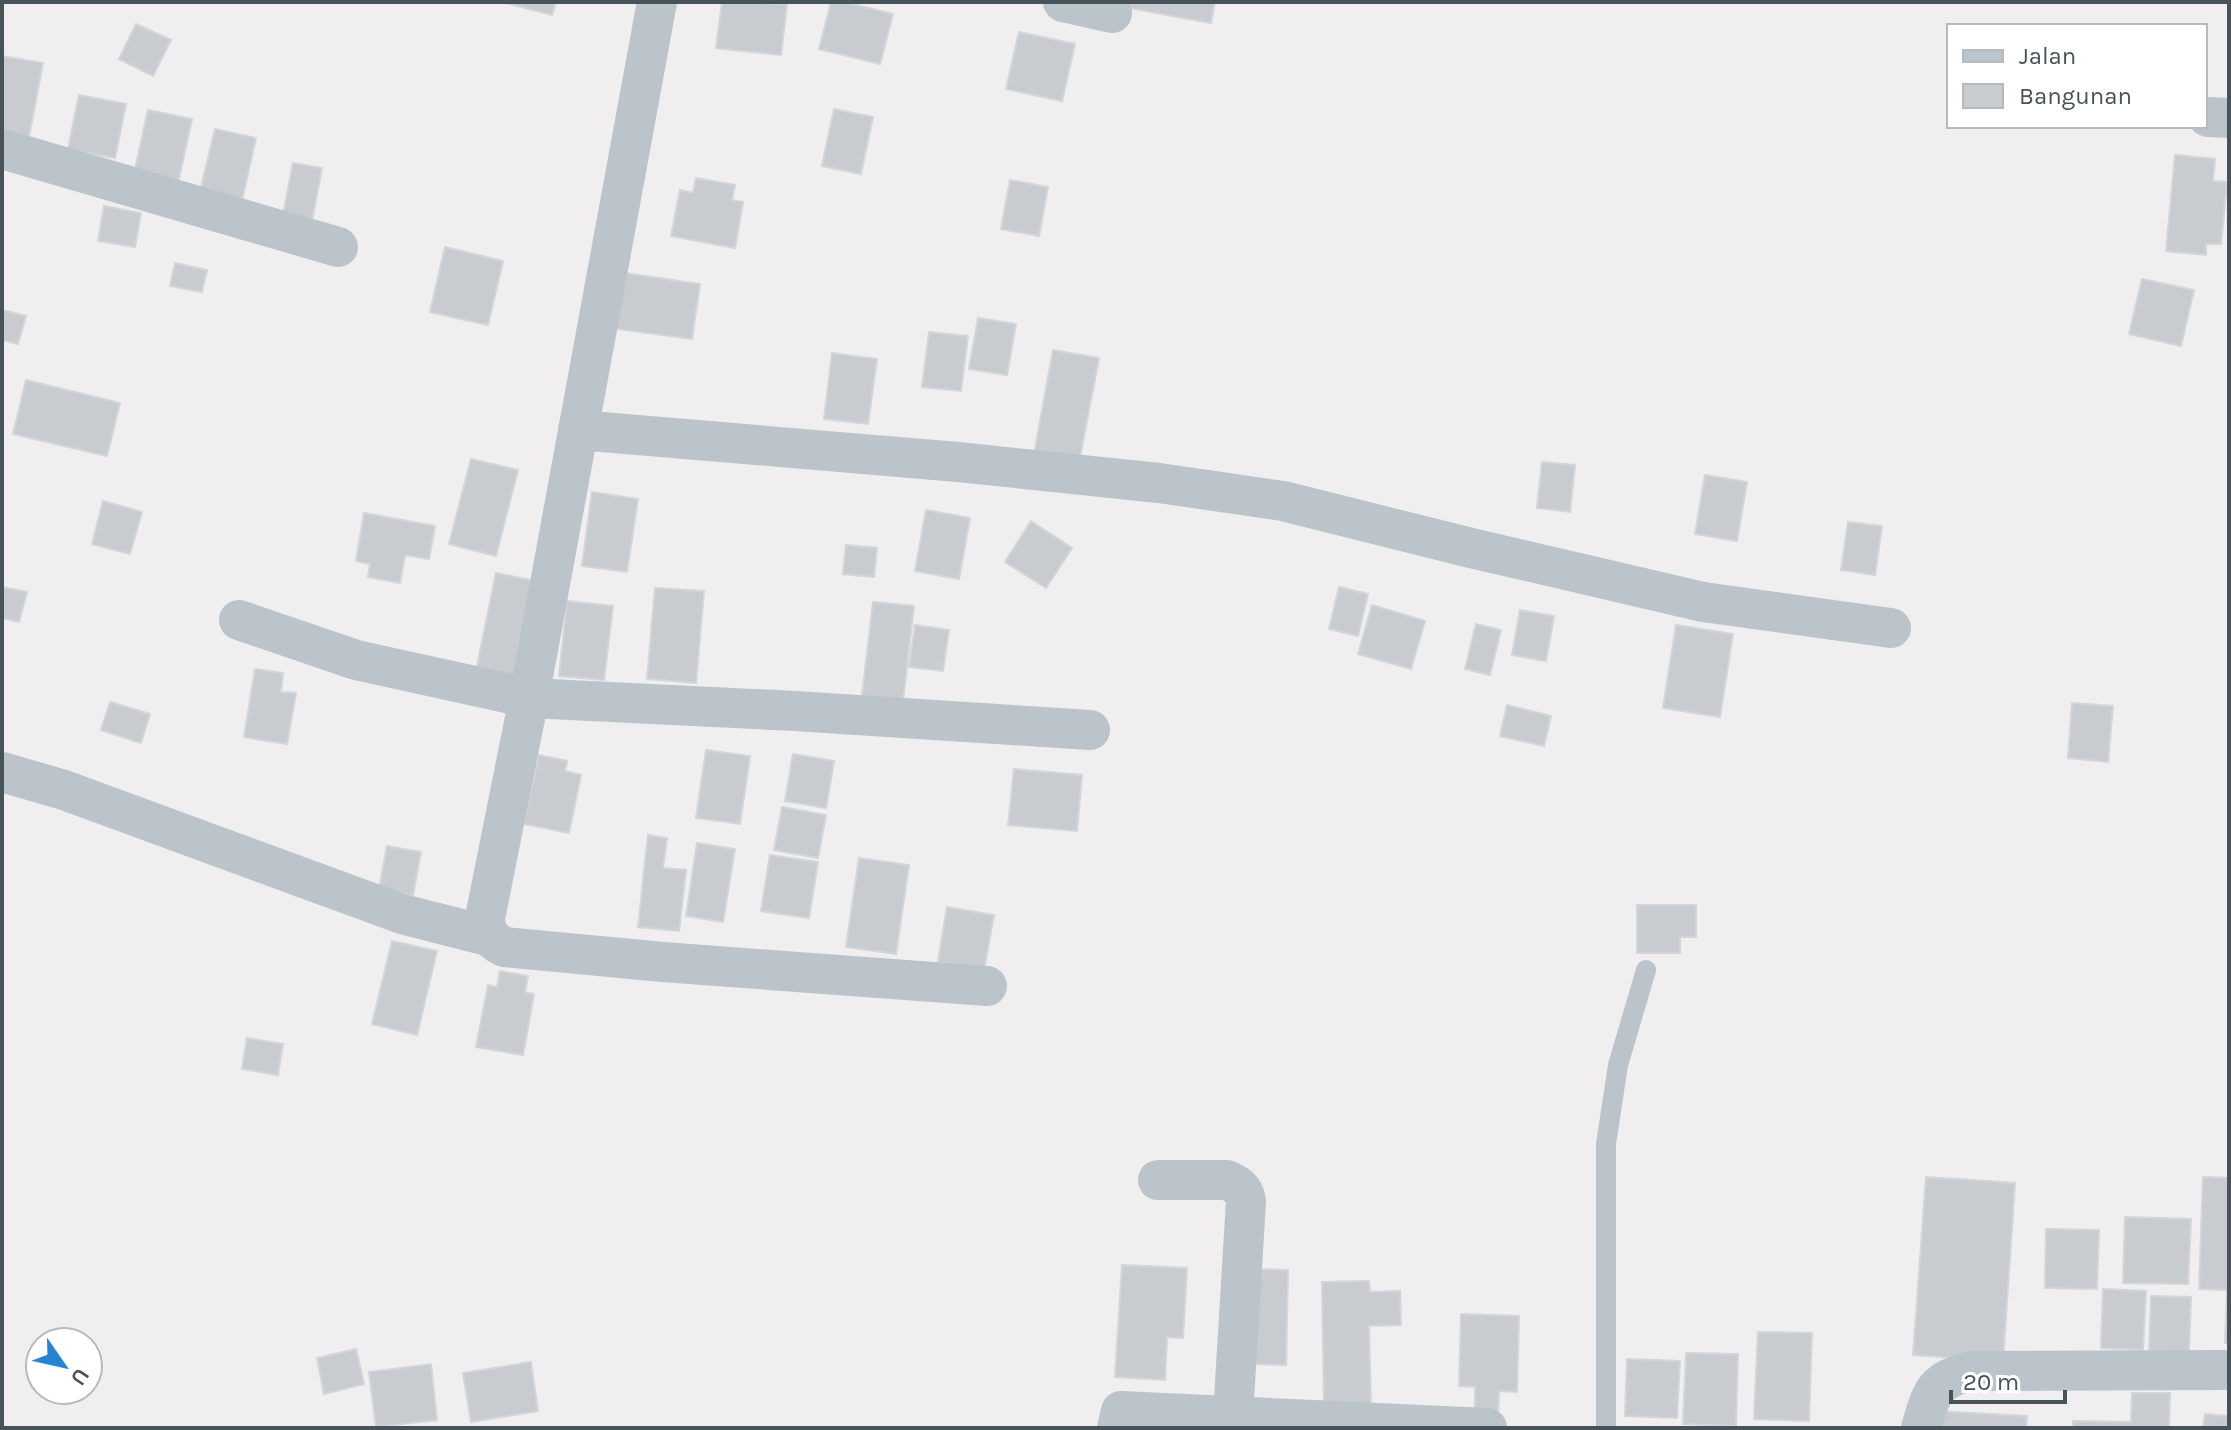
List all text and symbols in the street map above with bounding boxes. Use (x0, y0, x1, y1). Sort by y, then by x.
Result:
legend (1947, 24, 2207, 128)
text: Jalan (2019, 42, 2076, 70)
text: Bangunan (2019, 82, 2132, 110)
north arrow (24, 1326, 104, 1406)
scale bar (1951, 1354, 2065, 1404)
text: U (65, 1363, 95, 1390)
text: 20 m (1963, 1368, 2019, 1396)

